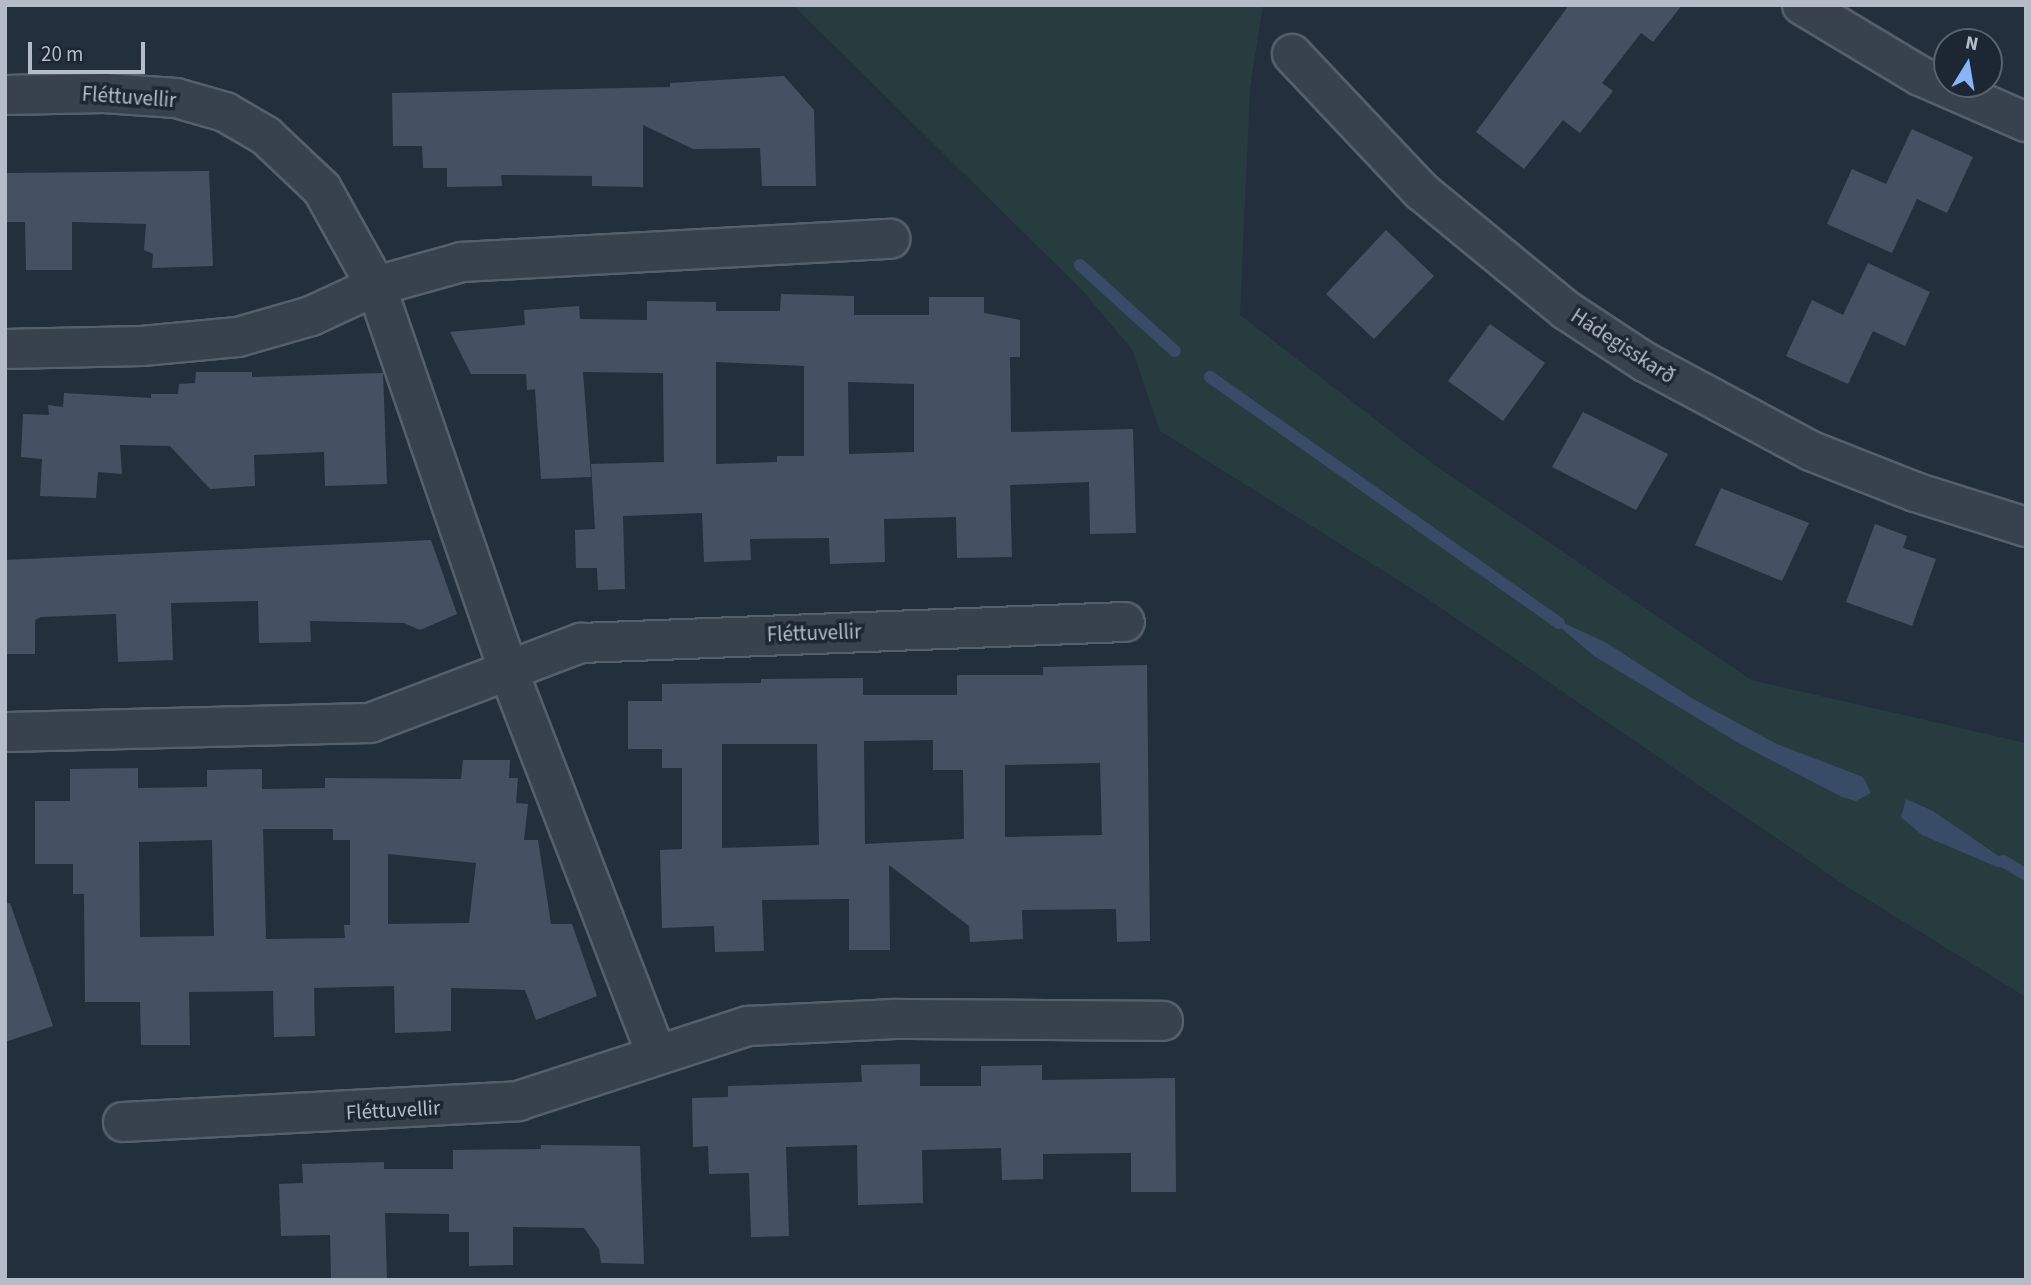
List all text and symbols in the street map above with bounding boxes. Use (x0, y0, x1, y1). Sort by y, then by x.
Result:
scale bar (32, 28, 149, 72)
north arrow (1933, 28, 2003, 98)
text: N (1963, 29, 1980, 58)
text: 20 m (41, 39, 83, 69)
street label: Fléttuvellir (81, 81, 177, 113)
street label: Hádegisskarð (1566, 303, 1680, 389)
street label: Fléttuvellir (766, 619, 862, 647)
street label: Fléttuvellir (345, 1095, 441, 1125)

